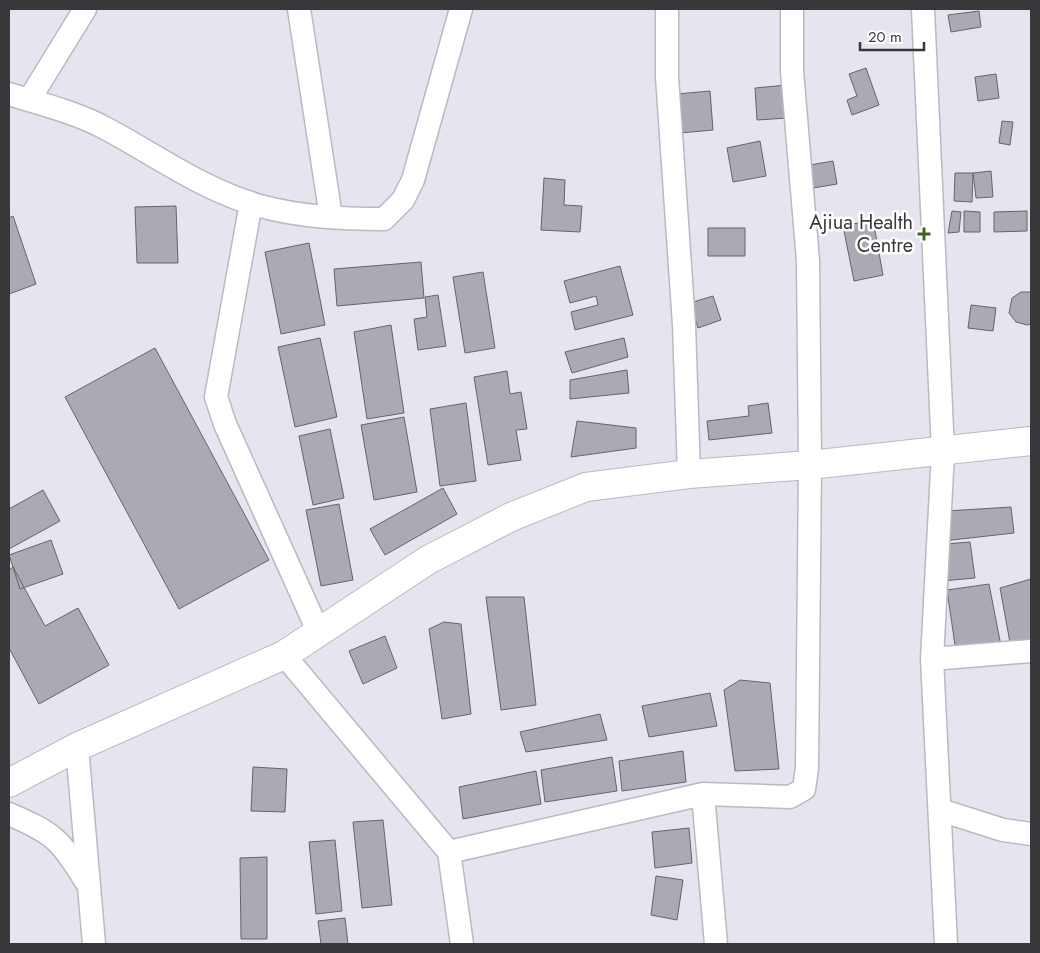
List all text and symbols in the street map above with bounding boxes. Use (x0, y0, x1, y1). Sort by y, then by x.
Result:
scale bar (860, 20, 924, 52)
text: 20 m (868, 26, 902, 48)
place label: Ajiua Health Centre (809, 208, 913, 260)
marker: Ajiua Health Centre (917, 227, 931, 241)

